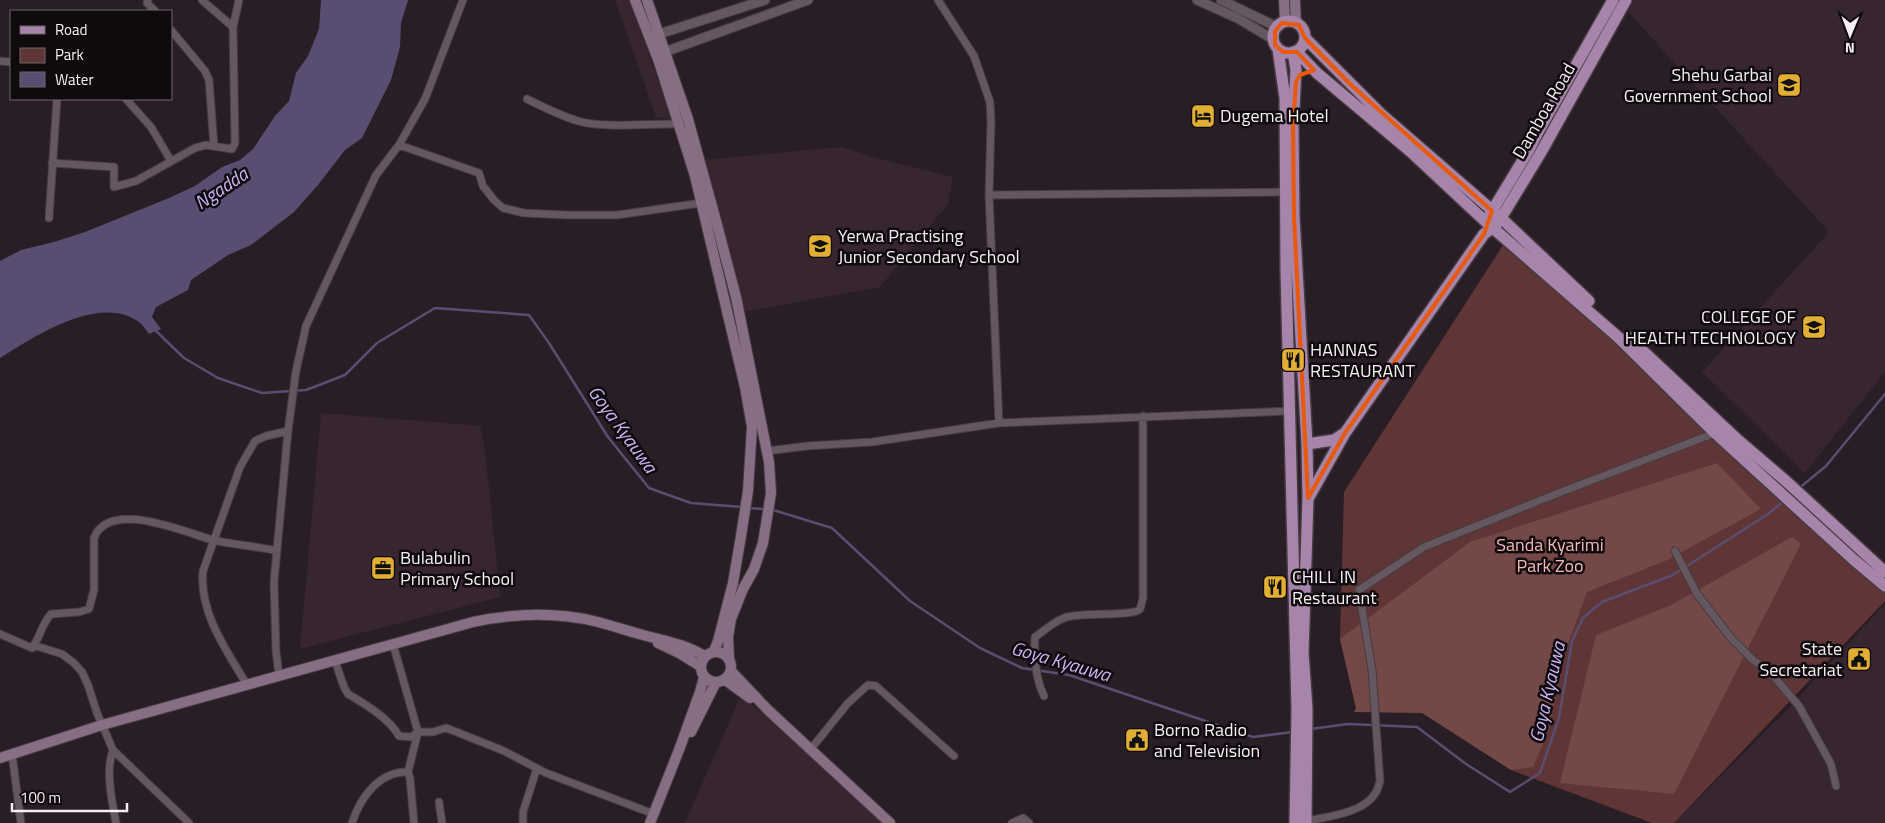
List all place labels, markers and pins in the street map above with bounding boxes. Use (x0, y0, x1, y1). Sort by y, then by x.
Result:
place label: Shehu Garbai Government School (1624, 61, 1772, 109)
school or university icon: Shehu Garbai Government School (1776, 72, 1802, 98)
place label: Dugema Hotel (1220, 102, 1329, 129)
hotel icon: Dugema Hotel (1190, 103, 1216, 129)
place label: Yerwa Practising Junior Secondary School (838, 222, 1020, 270)
school or university icon: Yerwa Practising Junior Secondary School (807, 233, 833, 259)
place label: COLLEGE OF HEALTH TECHNOLOGY (1625, 303, 1796, 351)
school or university icon: COLLEGE OF HEALTH TECHNOLOGY (1801, 314, 1827, 340)
place label: HANNAS RESTAURANT (1310, 336, 1415, 384)
restaurant icon: HANNAS RESTAURANT (1280, 347, 1306, 373)
place label: Bulabulin Primary School (400, 544, 514, 592)
office icon: Bulabulin Primary School (370, 555, 396, 581)
place label: CHILL IN Restaurant (1292, 563, 1377, 611)
restaurant icon: CHILL IN Restaurant (1262, 574, 1288, 600)
place label: State Secretariat (1759, 635, 1843, 683)
public building icon: State Secretariat (1846, 646, 1872, 672)
place label: Borno Radio and Television (1154, 716, 1260, 764)
public building icon: Borno Radio and Television (1124, 727, 1150, 753)

